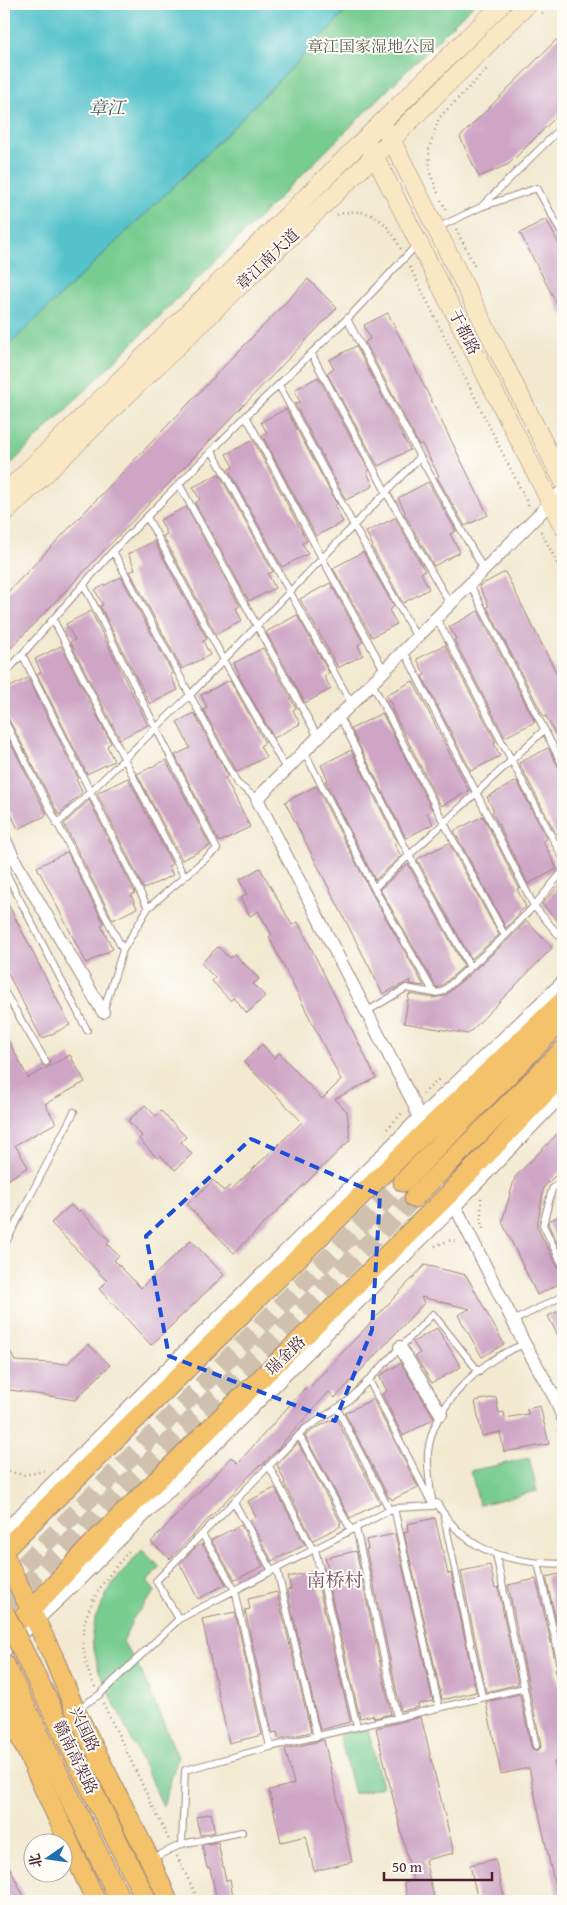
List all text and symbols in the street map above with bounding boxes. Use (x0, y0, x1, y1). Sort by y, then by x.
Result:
park label: 章江国家湿地公园 (307, 34, 435, 58)
water label: 章江 (89, 94, 128, 121)
street label: 章江南大道 (230, 223, 304, 295)
street label: 于都路 (443, 305, 487, 359)
street label: 瑞金路 (259, 1330, 311, 1380)
district label: 南桥村 (306, 1566, 364, 1594)
street label: 兴国路 (64, 1702, 106, 1756)
street label: 赣南高架路 (48, 1716, 104, 1798)
north arrow (22, 1832, 72, 1882)
scale bar (384, 1850, 492, 1882)
text: 北 (24, 1852, 47, 1870)
text: 50 m (392, 1856, 423, 1877)

